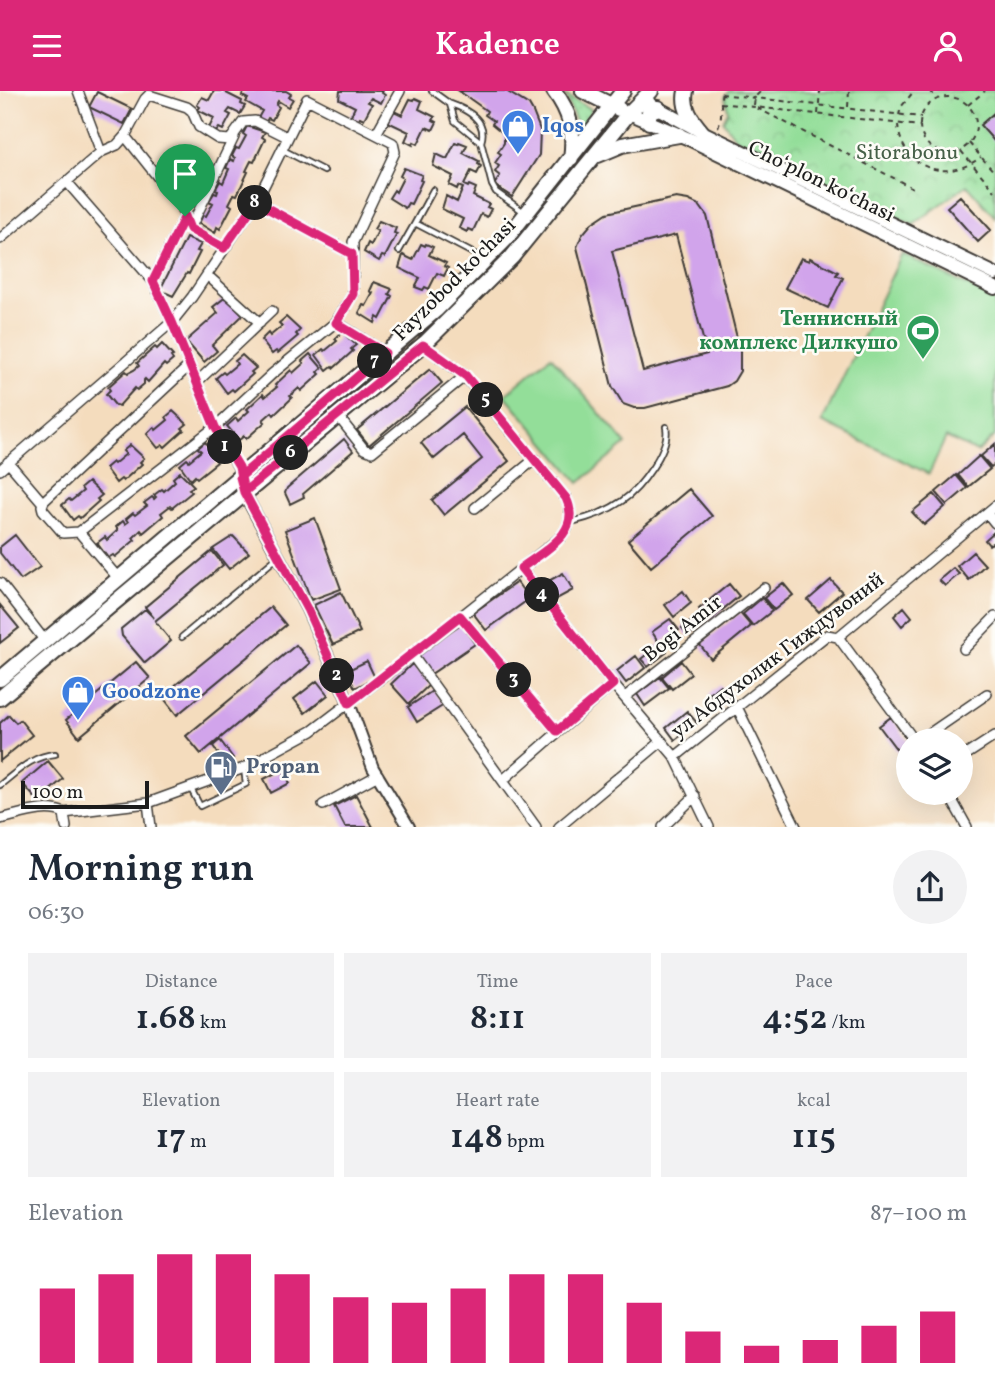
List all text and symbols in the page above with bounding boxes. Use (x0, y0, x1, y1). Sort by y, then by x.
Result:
text: Kadence (435, 24, 560, 68)
icon: menu (28, 27, 66, 65)
icon: person (929, 27, 967, 65)
shop icon: Iqos (499, 107, 537, 156)
place label: Iqos (542, 112, 584, 141)
street label: Choʻplon koʻchasi (743, 134, 899, 230)
park label: Sitorabonu (856, 139, 958, 168)
pin (155, 144, 215, 216)
icon: arrive (166, 155, 204, 193)
pin: 8 (238, 185, 272, 221)
text: 8 (249, 189, 260, 215)
street label: Fayzobod ko'chasi (387, 212, 523, 348)
place label: Теннисный комплекс Дилкушо (699, 305, 898, 358)
sports icon: Теннисный комплекс Дилкушо (904, 312, 942, 361)
pin: 7 (358, 343, 392, 379)
text: 7 (370, 347, 379, 373)
pin: 5 (468, 383, 504, 417)
text: 5 (481, 386, 490, 412)
pin: 1 (208, 429, 243, 465)
text: 1 (221, 433, 228, 459)
pin: 6 (274, 435, 308, 471)
text: 6 (285, 439, 296, 465)
street label: ул Абдухолик Гиждувоний (665, 566, 891, 746)
pin: 4 (524, 577, 560, 613)
text: 4 (536, 581, 547, 607)
street label: Bogi Amir (637, 589, 729, 669)
pin: 2 (320, 659, 354, 693)
text: 2 (332, 662, 341, 688)
pin: 3 (496, 663, 532, 697)
text: 3 (509, 666, 518, 692)
shop icon: Goodzone (59, 673, 97, 722)
place label: Goodzone (102, 678, 201, 707)
map controls (896, 728, 973, 805)
button: layers (896, 728, 973, 805)
fuel station icon: Propan (202, 748, 240, 797)
place label: Propan (246, 753, 320, 782)
scale bar (21, 778, 149, 810)
text: 100 m (32, 780, 83, 806)
text: Morning run (28, 844, 254, 897)
button: share (893, 850, 967, 924)
text: 06:30 (28, 897, 84, 929)
text: Distance (145, 969, 218, 995)
text: Time (477, 969, 518, 995)
text: Pace (795, 969, 833, 995)
text: 1.68 (136, 995, 196, 1043)
text: 8:11 (470, 995, 525, 1043)
text: 4:52 (762, 995, 828, 1043)
text: km (196, 1010, 227, 1036)
text: /km (828, 1010, 866, 1036)
text: Elevation (142, 1088, 221, 1114)
text: Heart rate (456, 1088, 539, 1114)
text: kcal (797, 1088, 831, 1114)
text: 17 (156, 1114, 186, 1162)
text: 148 (450, 1114, 503, 1162)
text: 115 (792, 1114, 836, 1162)
text: m (186, 1129, 207, 1155)
text: bpm (503, 1129, 545, 1155)
text: Elevation (28, 1198, 124, 1230)
text: 87–100 m (870, 1198, 967, 1230)

